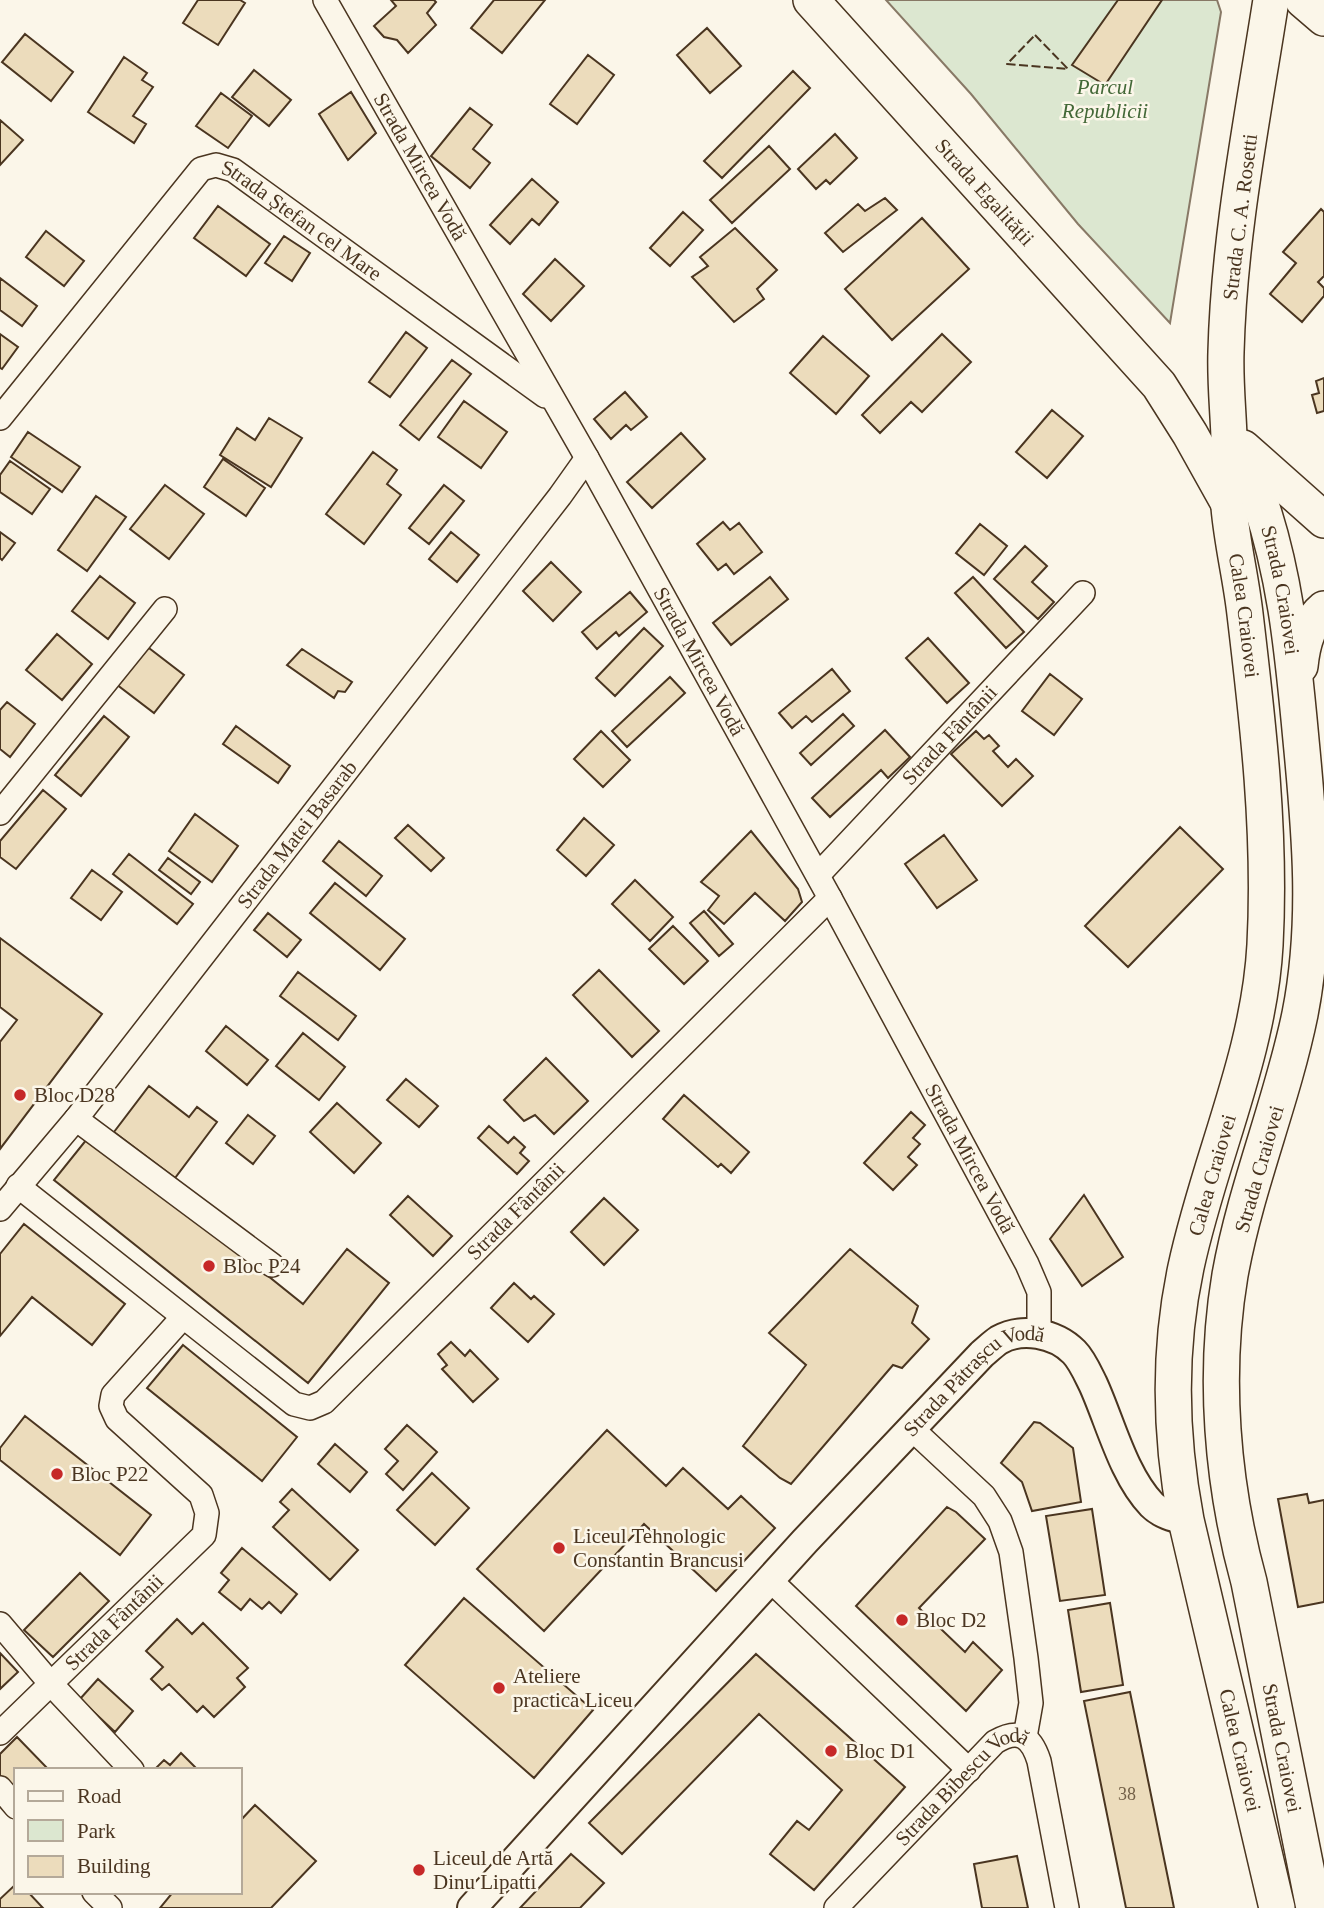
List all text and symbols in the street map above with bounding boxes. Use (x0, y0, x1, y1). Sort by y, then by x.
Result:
park label: Parcul Republicii (1061, 75, 1148, 123)
street label: Strada Mircea Vodă (369, 89, 472, 245)
street label: Strada C. A. Rosetti (1218, 132, 1262, 302)
street label: Strada Egalității (930, 134, 1039, 251)
street label: Strada Ștefan cel Mare (219, 155, 386, 286)
street label: Strada Craiovei (1256, 523, 1304, 656)
street label: Calea Craiovei (1224, 552, 1264, 679)
street label: Strada Mircea Vodă (649, 583, 750, 740)
street label: Strada Fântânii (897, 680, 1002, 790)
street label: Strada Matei Basarab (232, 756, 362, 913)
street label: Strada Mircea Vodă (920, 1080, 1020, 1238)
place label: Bloc D28 (34, 1083, 115, 1107)
marker: Bloc D28 (12, 1087, 28, 1103)
street label: Strada Craiovei (1229, 1102, 1289, 1235)
street label: Calea Craiovei (1183, 1111, 1241, 1239)
street label: Strada Fântânii (462, 1157, 570, 1265)
place label: Bloc P24 (223, 1254, 301, 1278)
marker: Bloc P24 (201, 1258, 217, 1274)
street label: Strada Pătrașcu Vodă (898, 1321, 1048, 1441)
place label: Bloc P22 (71, 1462, 149, 1486)
marker: Bloc P22 (49, 1466, 65, 1482)
place label: Liceul Tehnologic Constantin Brancusi (573, 1524, 744, 1572)
marker: Liceul Tehnologic Constantin Brancusi (551, 1540, 567, 1556)
street label: Strada Fântânii (60, 1569, 168, 1675)
place label: Bloc D2 (916, 1608, 987, 1632)
marker: Bloc D2 (894, 1612, 910, 1628)
place label: Ateliere practica Liceu (513, 1664, 633, 1712)
marker: Ateliere practica Liceu (491, 1680, 507, 1696)
street label: Strada Craiovei (1257, 1681, 1307, 1815)
street label: Calea Craiovei (1214, 1687, 1266, 1814)
street label: Strada Bibescu Vodă (890, 1723, 1034, 1851)
place label: Bloc D1 (845, 1739, 916, 1763)
marker: Bloc D1 (823, 1743, 839, 1759)
legend (14, 1768, 242, 1894)
text: Road (77, 1784, 122, 1808)
house number: 38 (1118, 1784, 1136, 1804)
text: Park (77, 1819, 116, 1843)
place label: Liceul de Artă Dinu Lipatti (433, 1846, 554, 1894)
text: Building (77, 1854, 151, 1878)
marker: Liceul de Artă Dinu Lipatti (411, 1862, 427, 1878)

